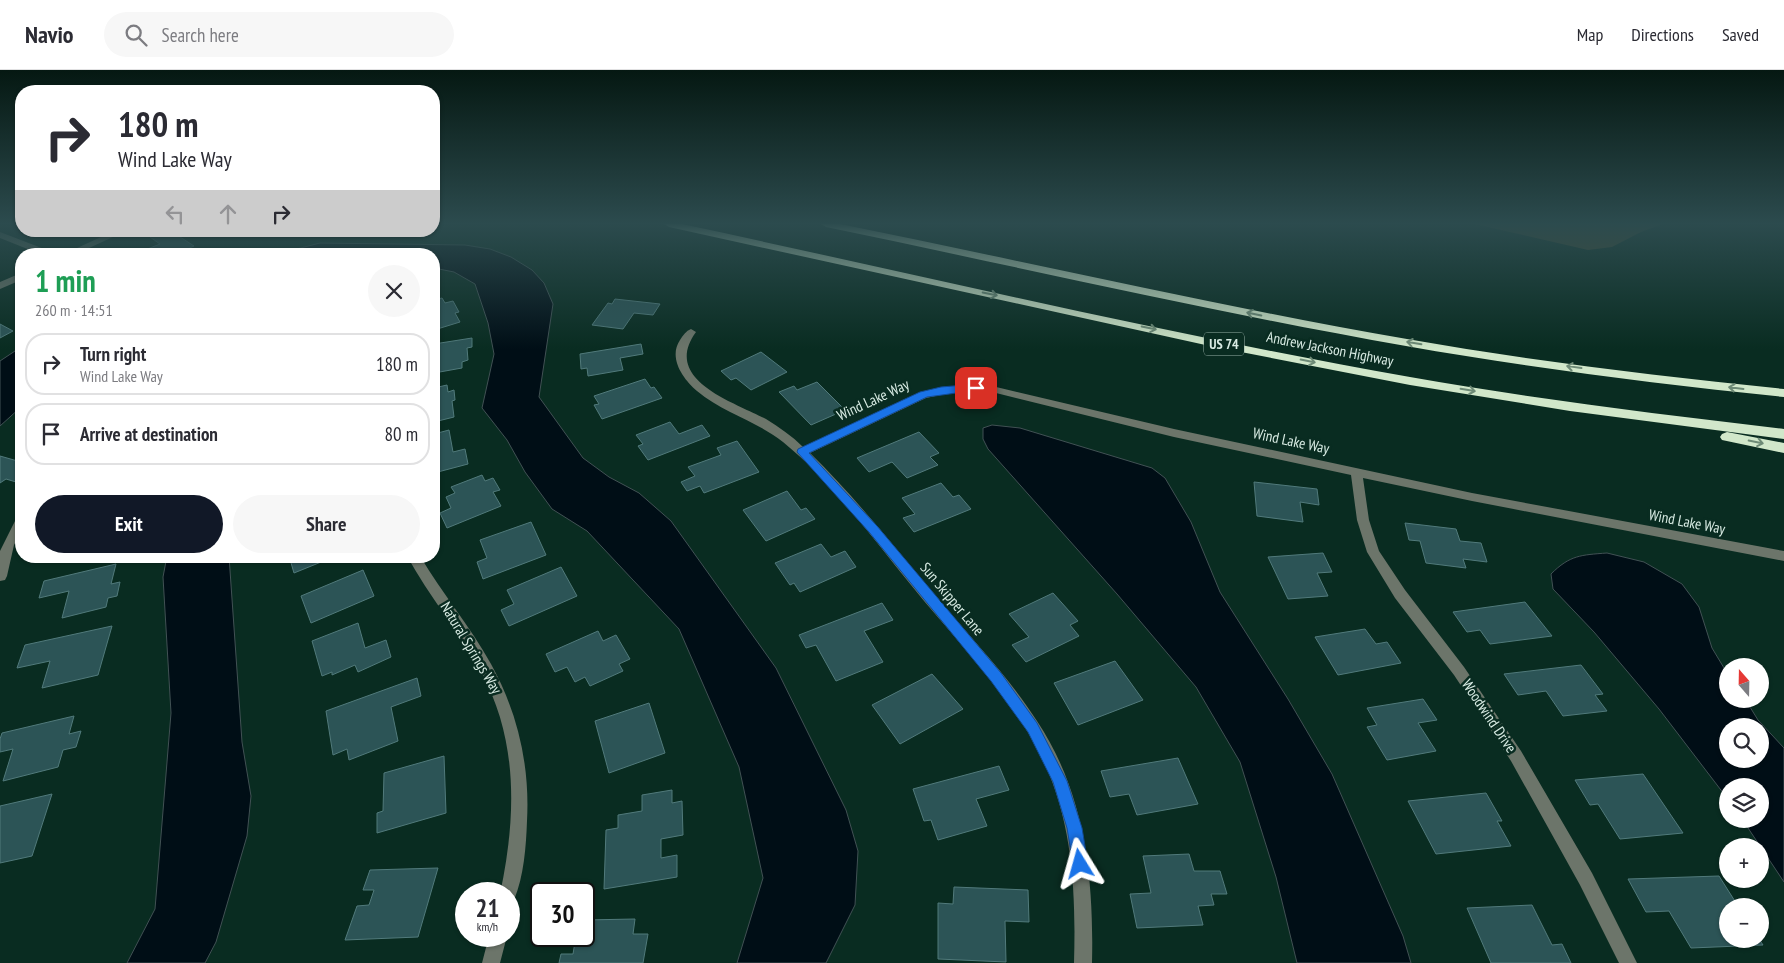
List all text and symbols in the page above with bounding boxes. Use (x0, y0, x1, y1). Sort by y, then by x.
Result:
search box (104, 12, 454, 57)
text: Navio (25, 19, 74, 50)
icon: search (122, 21, 150, 49)
text: Search here (162, 23, 239, 47)
text: Map (1577, 23, 1603, 46)
text: Directions (1631, 23, 1694, 46)
text: Saved (1722, 23, 1759, 46)
text: 180 m (118, 101, 199, 147)
icon: right (35, 105, 100, 170)
text: Wind Lake Way (118, 145, 232, 173)
icon: left (161, 200, 189, 228)
icon: ahead (214, 200, 242, 228)
icon: right (267, 200, 295, 228)
text: 1 min (35, 261, 96, 300)
button: close (368, 265, 420, 317)
one-way arrow (982, 290, 998, 299)
text: 260 m · 14:51 (35, 300, 113, 320)
one-way arrow (1246, 308, 1262, 318)
one-way arrow (1141, 324, 1157, 333)
street label: Andrew Jackson Highway (1265, 327, 1396, 370)
road number: US 74 (1204, 332, 1244, 356)
one-way arrow (1406, 338, 1422, 348)
text: Turn right (80, 342, 146, 366)
icon: right (37, 350, 65, 378)
text: 180 m (376, 352, 418, 376)
one-way arrow (1300, 357, 1316, 366)
one-way arrow (1567, 362, 1583, 372)
text: Wind Lake Way (80, 366, 163, 386)
pin (955, 367, 997, 409)
street label: Wind Lake Way (834, 374, 912, 425)
icon: arrive (962, 374, 990, 402)
one-way arrow (1728, 383, 1744, 393)
one-way arrow (1460, 386, 1476, 396)
icon: arrive (37, 420, 65, 448)
text: Arrive at destination (80, 422, 218, 446)
text: 80 m (385, 422, 418, 446)
street label: Wind Lake Way (1251, 423, 1331, 458)
one-way arrow (1747, 438, 1763, 448)
button: Exit (35, 495, 223, 553)
button: Share (233, 495, 420, 553)
street label: Wind Lake Way (1647, 505, 1727, 538)
street label: Sun Skipper Lane (916, 558, 988, 639)
street label: Natural Springs Way (436, 598, 507, 698)
north arrow (1719, 658, 1769, 708)
map controls (1719, 658, 1769, 948)
street label: Woodwind Drive (1458, 675, 1521, 756)
button: search (1719, 718, 1769, 768)
button: layers (1719, 778, 1769, 828)
position arrow (1053, 837, 1105, 889)
button: + (1719, 838, 1769, 888)
speed limit sign: 30 (530, 882, 595, 947)
text: 21 (476, 892, 499, 924)
button: − (1719, 898, 1769, 948)
text: km/h (477, 919, 498, 934)

